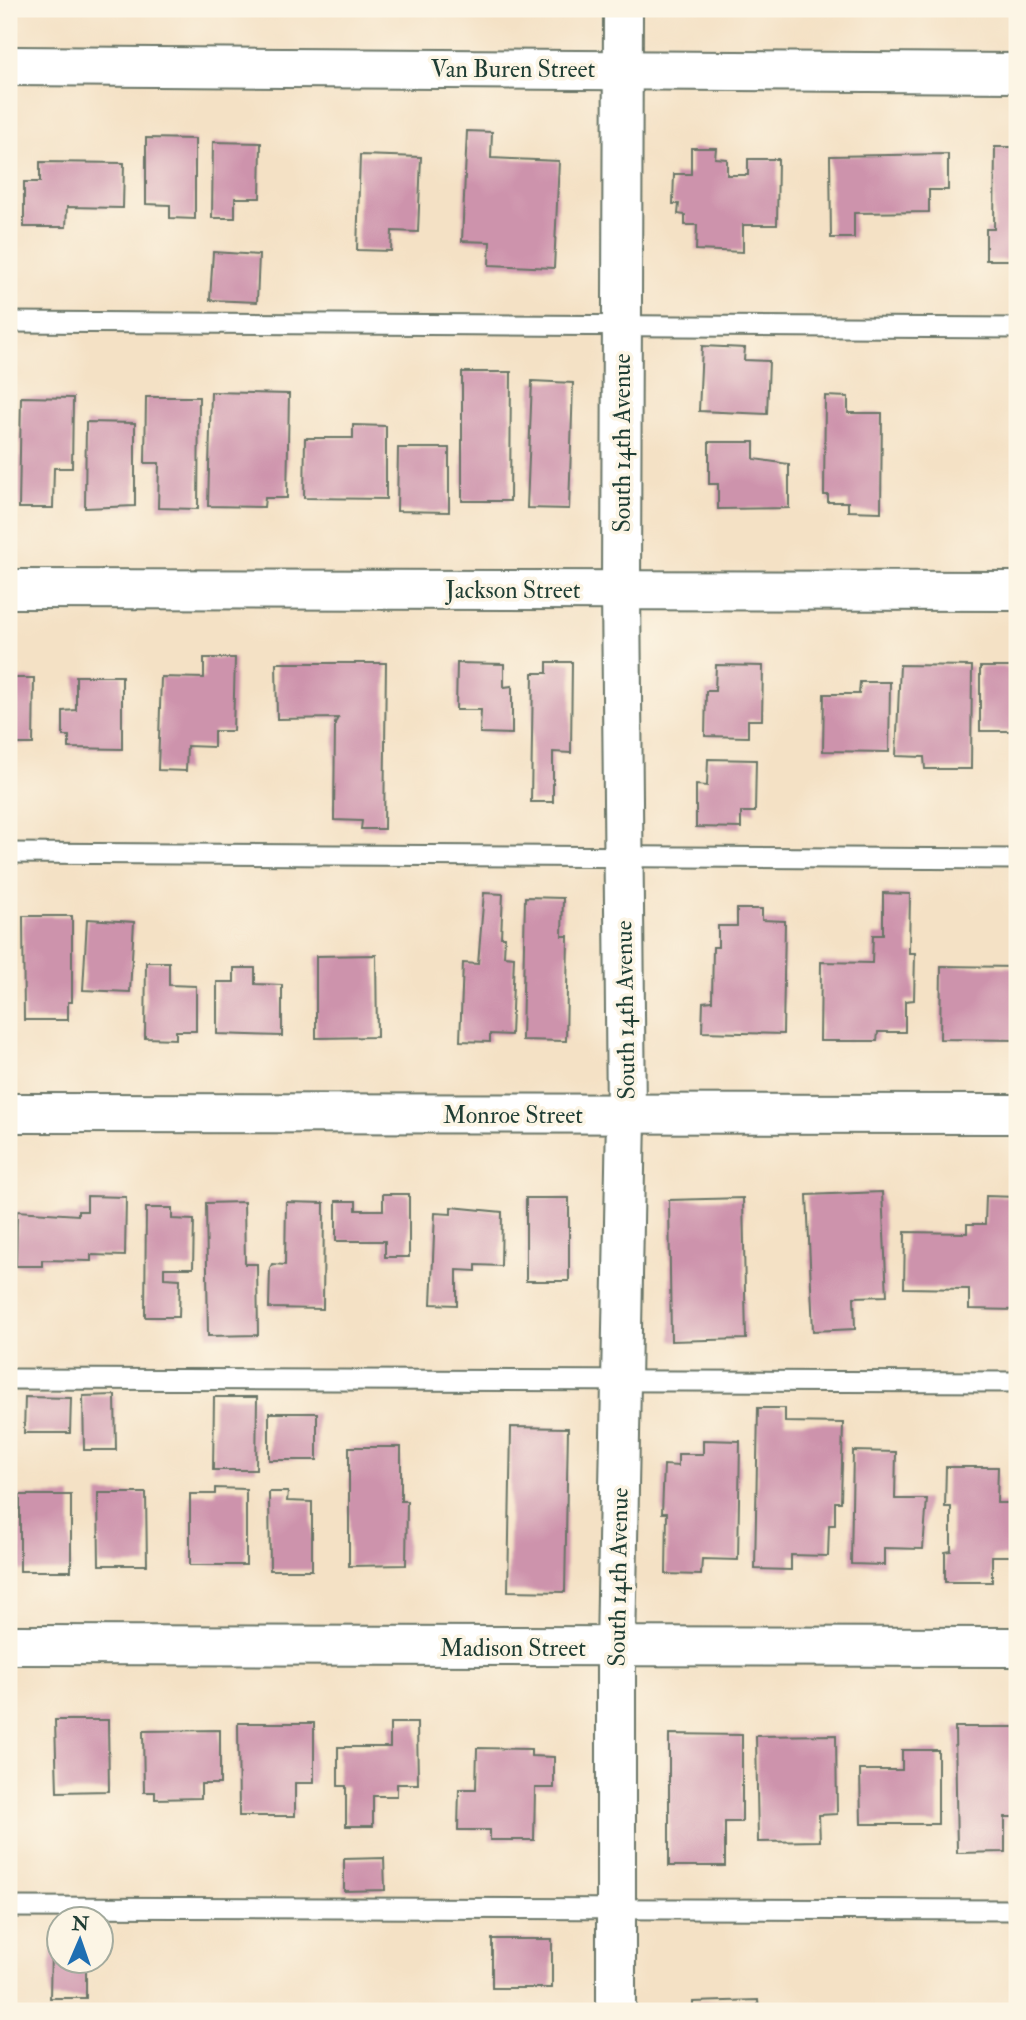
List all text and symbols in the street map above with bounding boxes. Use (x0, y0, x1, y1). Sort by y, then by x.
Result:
street label: Van Buren Street (431, 54, 595, 85)
street label: South 14th Avenue (607, 353, 638, 533)
street label: Jackson Street (444, 575, 581, 606)
street label: South 14th Avenue (608, 920, 643, 1100)
street label: Monroe Street (443, 1100, 583, 1131)
street label: South 14th Avenue (601, 1487, 636, 1667)
street label: Madison Street (440, 1633, 586, 1664)
north arrow (46, 1904, 116, 1974)
text: N (71, 1912, 90, 1936)

